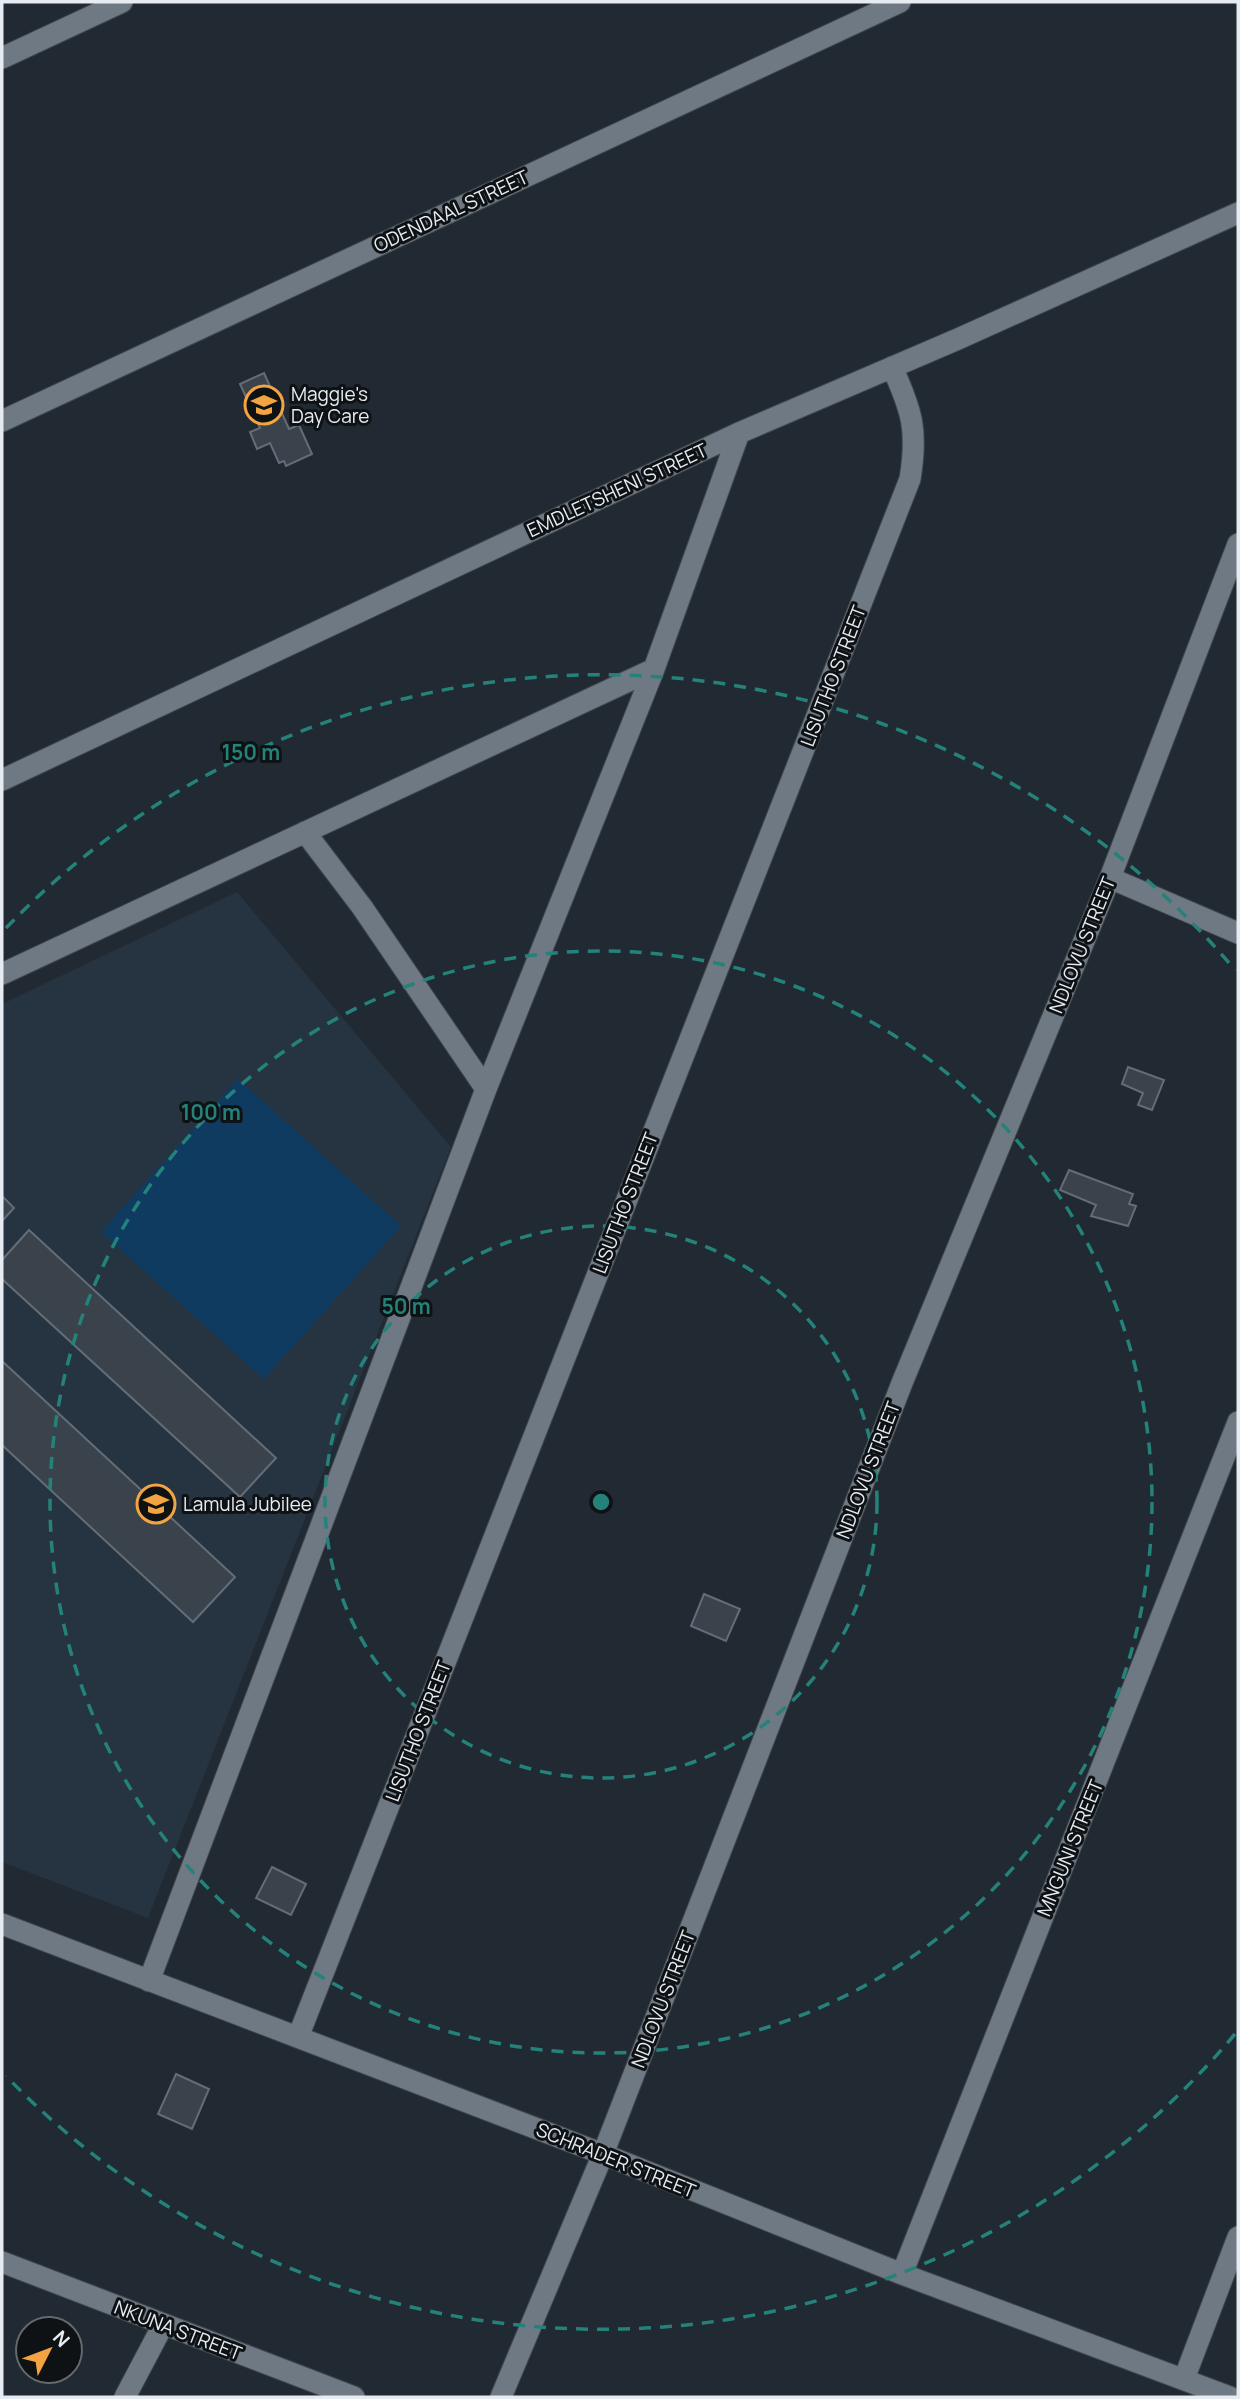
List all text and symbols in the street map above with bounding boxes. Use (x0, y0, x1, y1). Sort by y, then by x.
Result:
street label: ODENDAAL STREET (369, 163, 533, 258)
place label: Maggie's Day Care (291, 381, 369, 429)
school or university icon: Maggie's Day Care (243, 384, 285, 426)
street label: EMDLETSHENI STREET (523, 436, 712, 543)
street label: LISUTHO STREET (794, 601, 872, 750)
text: 150 m (222, 738, 280, 766)
street label: NDLOVU STREET (1043, 872, 1121, 1017)
text: 100 m (181, 1098, 241, 1126)
street label: LISUTHO STREET (586, 1128, 664, 1277)
text: 50 m (381, 1292, 431, 1320)
street label: NDLOVU STREET (830, 1397, 906, 1542)
school or university icon: Lamula Jubilee (135, 1483, 177, 1525)
centre of rings (589, 1490, 613, 1514)
place label: Lamula Jubilee (183, 1491, 312, 1517)
street label: LISUTHO STREET (379, 1656, 457, 1805)
street label: MNGUNI STREET (1031, 1775, 1109, 1920)
street label: NDLOVU STREET (625, 1926, 701, 2071)
street label: SCHRADER STREET (532, 2116, 700, 2204)
street label: NKUNA STREET (111, 2294, 246, 2366)
north arrow (14, 2315, 84, 2385)
text: N (47, 2325, 76, 2352)

